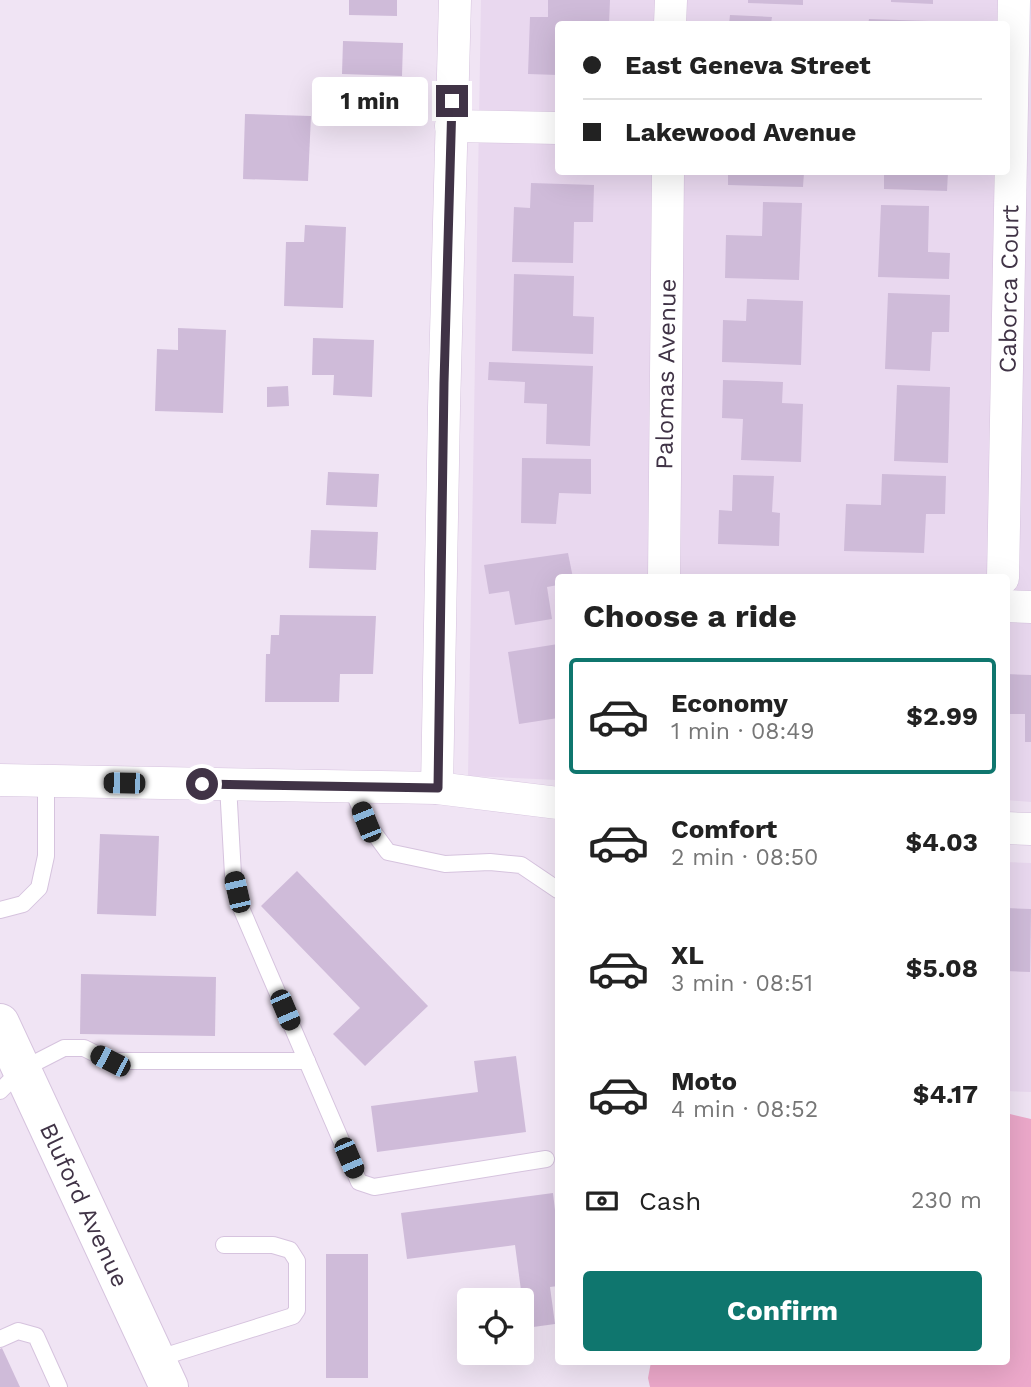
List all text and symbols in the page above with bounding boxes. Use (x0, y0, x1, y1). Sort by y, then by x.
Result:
text: East Geneva Street (625, 50, 871, 80)
callout: 1 min (312, 76, 428, 126)
route end (436, 85, 468, 117)
text: 1 min (340, 88, 400, 115)
text: Lakewood Avenue (625, 117, 856, 147)
street label: Caborca Court (994, 205, 1024, 373)
street label: Palomas Avenue (650, 278, 682, 470)
text: Choose a ride (583, 597, 797, 635)
icon: car (587, 685, 650, 748)
text: Economy (671, 688, 788, 718)
text: $2.99 (906, 701, 978, 731)
text: 1 min · 08:49 (671, 718, 815, 745)
route start (186, 768, 218, 800)
car (103, 772, 146, 794)
car (349, 799, 384, 845)
icon: car (587, 811, 650, 874)
text: Comfort (671, 814, 777, 844)
text: $4.03 (905, 827, 978, 857)
text: 2 min · 08:50 (671, 844, 818, 871)
car (223, 869, 252, 915)
icon: car (587, 937, 650, 1000)
text: XL (671, 940, 704, 970)
text: $5.08 (906, 953, 978, 983)
text: 3 min · 08:51 (671, 970, 813, 997)
car (268, 987, 303, 1033)
car (87, 1042, 134, 1080)
icon: car (587, 1063, 650, 1126)
text: Moto (671, 1066, 737, 1096)
text: $4.17 (913, 1079, 978, 1109)
text: 4 min · 08:52 (671, 1096, 818, 1123)
street label: Bluford Avenue (34, 1118, 134, 1292)
car (332, 1135, 367, 1181)
icon: cash (583, 1182, 621, 1220)
text: Cash (639, 1186, 701, 1216)
text: 230 m (911, 1187, 982, 1214)
button: Confirm (583, 1271, 982, 1351)
map controls (457, 1288, 534, 1365)
button: locate (457, 1288, 534, 1365)

